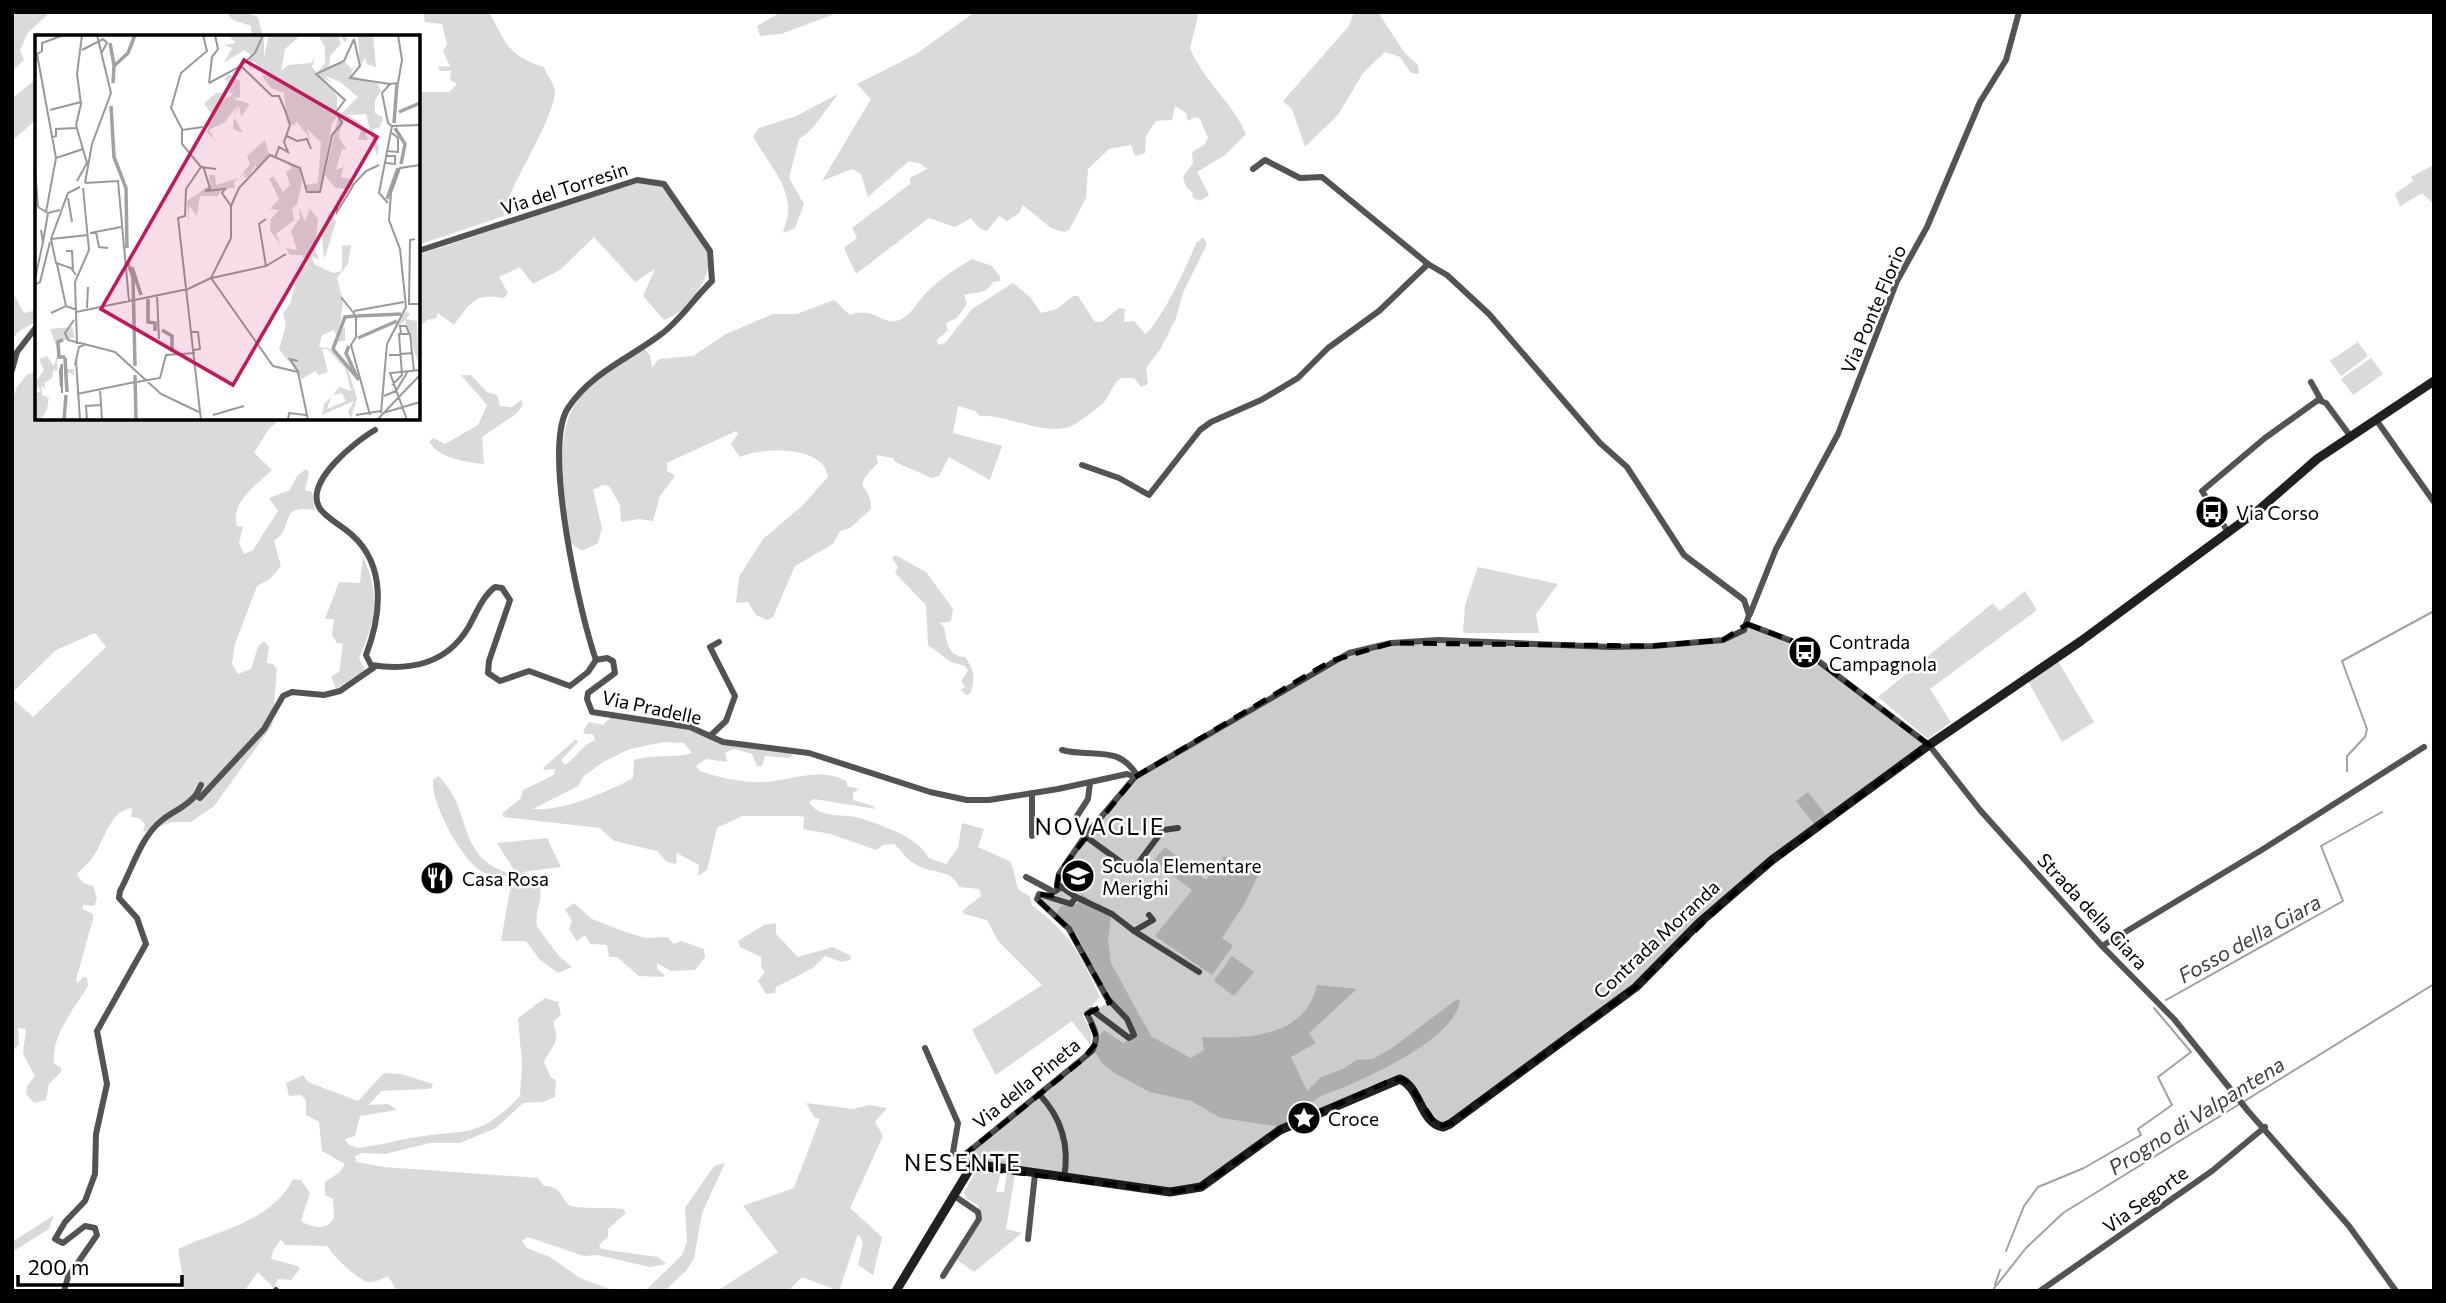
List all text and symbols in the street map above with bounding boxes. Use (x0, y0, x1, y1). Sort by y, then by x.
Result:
inset map (35, 35, 420, 420)
street label: Via del Torresin (498, 157, 630, 219)
street label: Via Ponte Florio (1836, 241, 1910, 377)
bus stop icon: Via Corso (2193, 493, 2231, 531)
place label: Via Corso (2236, 501, 2319, 524)
place label: Contrada Campagnola (1829, 630, 1937, 675)
bus stop icon: Contrada Campagnola (1786, 633, 1824, 671)
street label: Via Pradelle (600, 685, 704, 729)
district label: NOVAGLIE (1034, 812, 1166, 840)
street label: Strada della Giara (2033, 848, 2153, 974)
place label: Scuola Elementare Merighi (1102, 854, 1262, 899)
school or university icon: Scuola Elementare Merighi (1059, 857, 1097, 895)
restaurant icon: Casa Rosa (418, 859, 456, 897)
place label: Casa Rosa (462, 867, 549, 890)
street label: Contrada Moranda (1588, 875, 1724, 1003)
water label: Fosso della Giara (2173, 888, 2325, 988)
street label: Via della Pineta (968, 1033, 1084, 1133)
water label: Progno di Valpantena (2103, 1051, 2289, 1179)
place icon: Croce (1285, 1099, 1323, 1137)
place label: Croce (1328, 1107, 1379, 1130)
district label: NESENTE (904, 1148, 1022, 1176)
street label: Via Segorte (2098, 1160, 2192, 1238)
scale bar (18, 1244, 182, 1288)
text: 200 m (28, 1254, 89, 1279)

